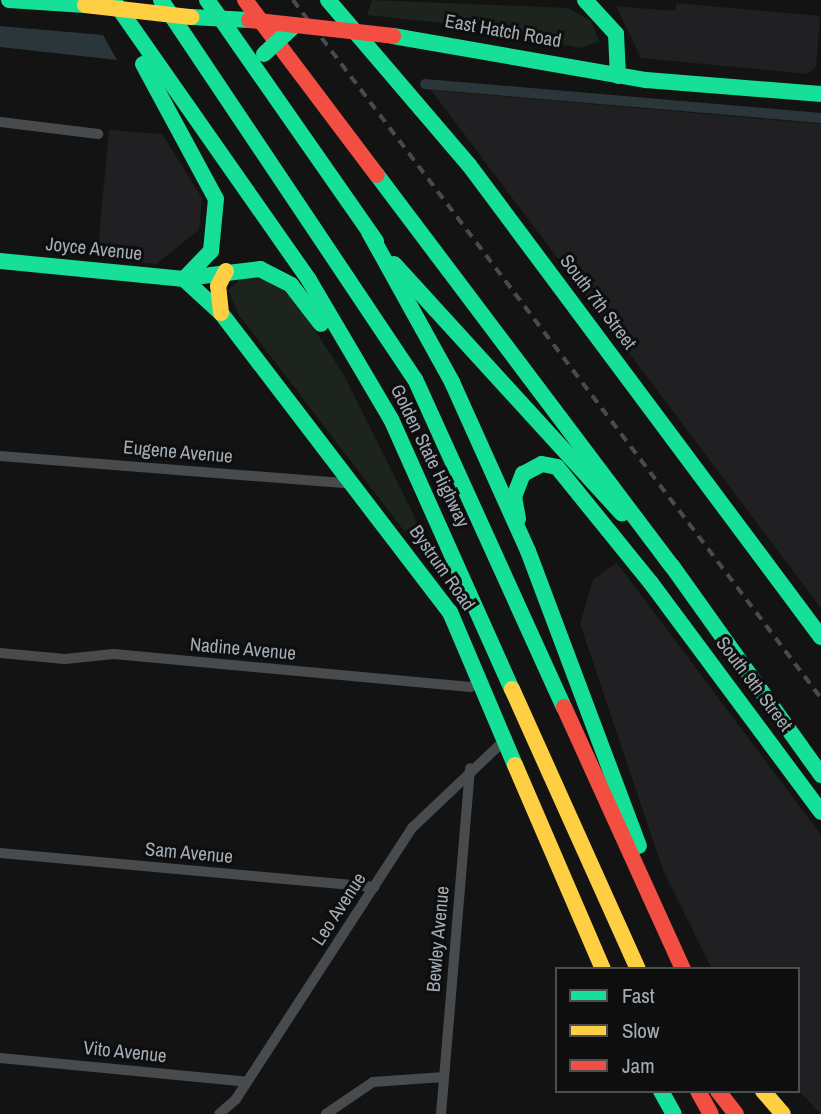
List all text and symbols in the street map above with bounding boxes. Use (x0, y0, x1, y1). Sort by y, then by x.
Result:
street label: East Hatch Road (443, 10, 563, 52)
street label: Joyce Avenue (44, 233, 144, 265)
street label: South 7th Street (555, 250, 641, 354)
street label: Golden State Highway (386, 381, 474, 531)
street label: Eugene Avenue (122, 436, 234, 468)
street label: Bystrum Road (404, 521, 480, 615)
street label: South 9th Street (711, 632, 797, 736)
street label: Nadine Avenue (189, 633, 297, 665)
street label: Sam Avenue (144, 838, 234, 868)
street label: Leo Avenue (307, 868, 371, 950)
street label: Bewley Avenue (422, 885, 454, 993)
legend (555, 967, 800, 1093)
text: Fast (622, 981, 655, 1010)
text: Slow (622, 1016, 659, 1045)
street label: Vito Avenue (82, 1036, 168, 1068)
text: Jam (622, 1051, 655, 1080)

